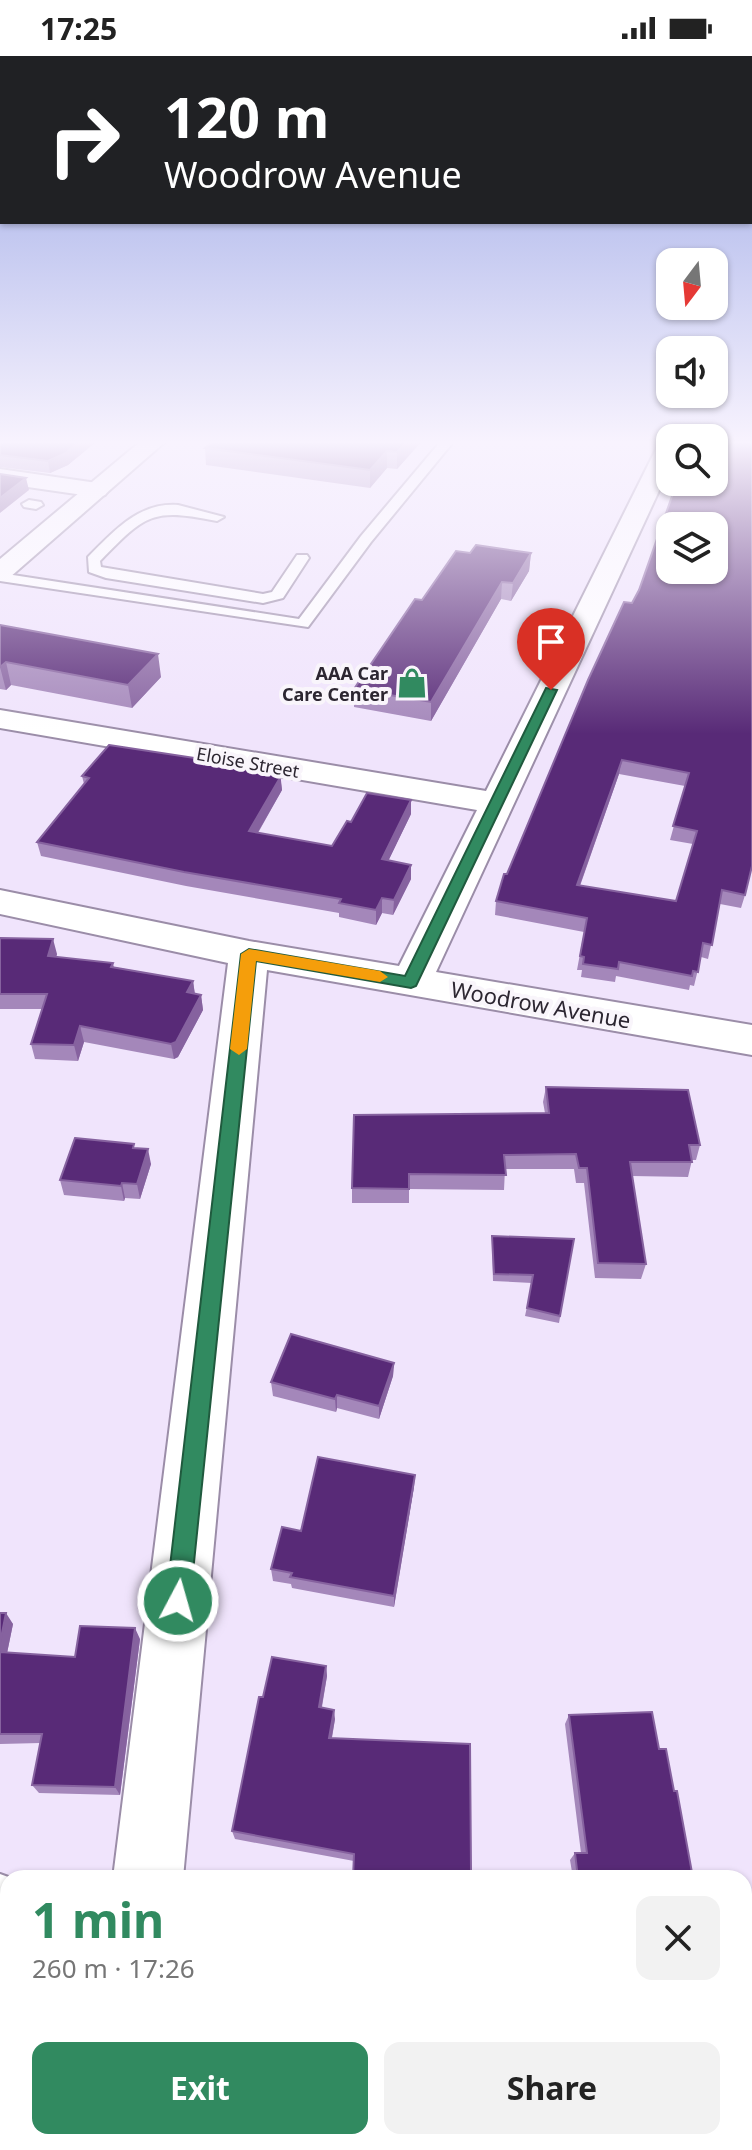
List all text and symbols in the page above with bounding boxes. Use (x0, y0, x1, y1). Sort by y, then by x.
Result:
text: 17:25 (40, 8, 117, 49)
text: 120 m (164, 78, 329, 154)
icon: right (32, 88, 136, 192)
text: Woodrow Avenue (164, 150, 462, 199)
north arrow (656, 248, 728, 320)
map controls (656, 248, 728, 584)
button: sound (656, 336, 728, 408)
button: search (656, 424, 728, 496)
button: layers (656, 512, 728, 584)
pin (517, 608, 585, 690)
icon: arrive (529, 620, 573, 664)
place label: AAA Car Care Center (282, 661, 388, 706)
shop icon: AAA Car Care Center (395, 666, 429, 700)
street label: Eloise Street (195, 741, 302, 783)
street label: Woodrow Avenue (449, 973, 633, 1035)
position arrow (136, 1559, 220, 1643)
text: 1 min (32, 1887, 164, 1952)
button: close (636, 1896, 720, 1980)
text: 260 m · 17:26 (32, 1950, 195, 1986)
button: Exit (32, 2042, 368, 2134)
button: Share (384, 2042, 720, 2134)

